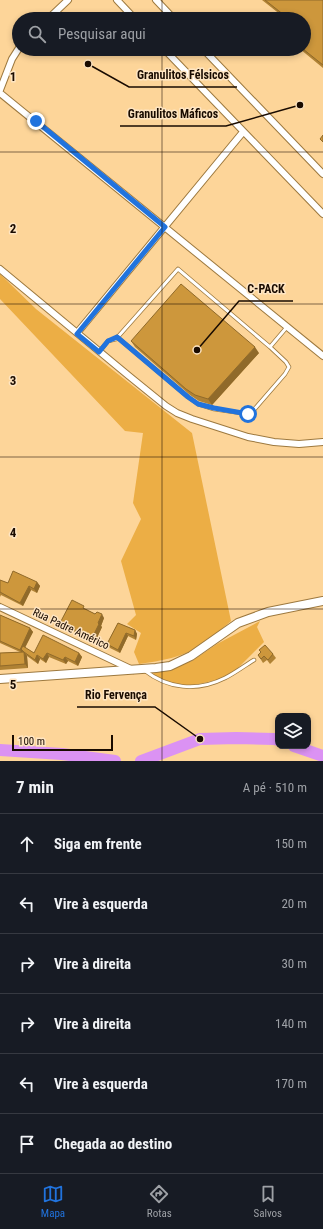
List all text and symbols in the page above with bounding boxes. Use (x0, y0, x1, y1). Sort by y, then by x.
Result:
search box (12, 12, 311, 56)
icon: search (26, 23, 48, 45)
text: Pesquisar aqui (58, 25, 146, 43)
callout: Granulitos Félsicos (129, 63, 237, 87)
text: Granulitos Félsicos (137, 68, 229, 82)
text: 1 (10, 69, 16, 84)
callout: Granulitos Máficos (120, 102, 226, 126)
text: Granulitos Máficos (128, 107, 219, 121)
route end (27, 112, 45, 130)
text: 2 (10, 221, 17, 236)
callout: C-PACK (239, 277, 293, 301)
text: C-PACK (247, 282, 285, 296)
text: 3 (10, 373, 16, 388)
route start (239, 405, 257, 423)
text: 4 (10, 525, 17, 540)
street label: Rua Padre Américo (31, 606, 112, 653)
text: 5 (10, 677, 17, 692)
callout: Rio Fervença (77, 683, 155, 707)
text: Rio Fervença (85, 688, 147, 702)
map controls (275, 713, 311, 749)
button: layers (275, 713, 311, 749)
scale bar (12, 733, 113, 752)
text: 100 m (18, 735, 45, 748)
text: 7 min (16, 777, 54, 797)
text: A pé · 510 m (243, 780, 307, 795)
icon: ahead (16, 833, 38, 855)
text: Siga em frente (54, 835, 142, 853)
text: 150 m (275, 836, 307, 851)
icon: left (16, 893, 38, 915)
text: Vire à esquerda (54, 895, 148, 913)
text: 20 m (281, 896, 307, 911)
icon: right (16, 953, 38, 975)
text: Vire à direita (54, 955, 131, 973)
text: 30 m (281, 956, 307, 971)
icon: right (16, 1013, 38, 1035)
text: Vire à direita (54, 1015, 131, 1033)
text: 140 m (275, 1016, 307, 1031)
icon: left (16, 1073, 38, 1095)
text: Vire à esquerda (54, 1075, 148, 1093)
text: 170 m (275, 1076, 307, 1091)
icon: arrive (16, 1133, 38, 1155)
text: Chegada ao destino (54, 1135, 172, 1153)
tab: Mapa (41, 1183, 65, 1220)
tab: Rotas (147, 1183, 172, 1220)
tab: Salvos (253, 1183, 282, 1220)

